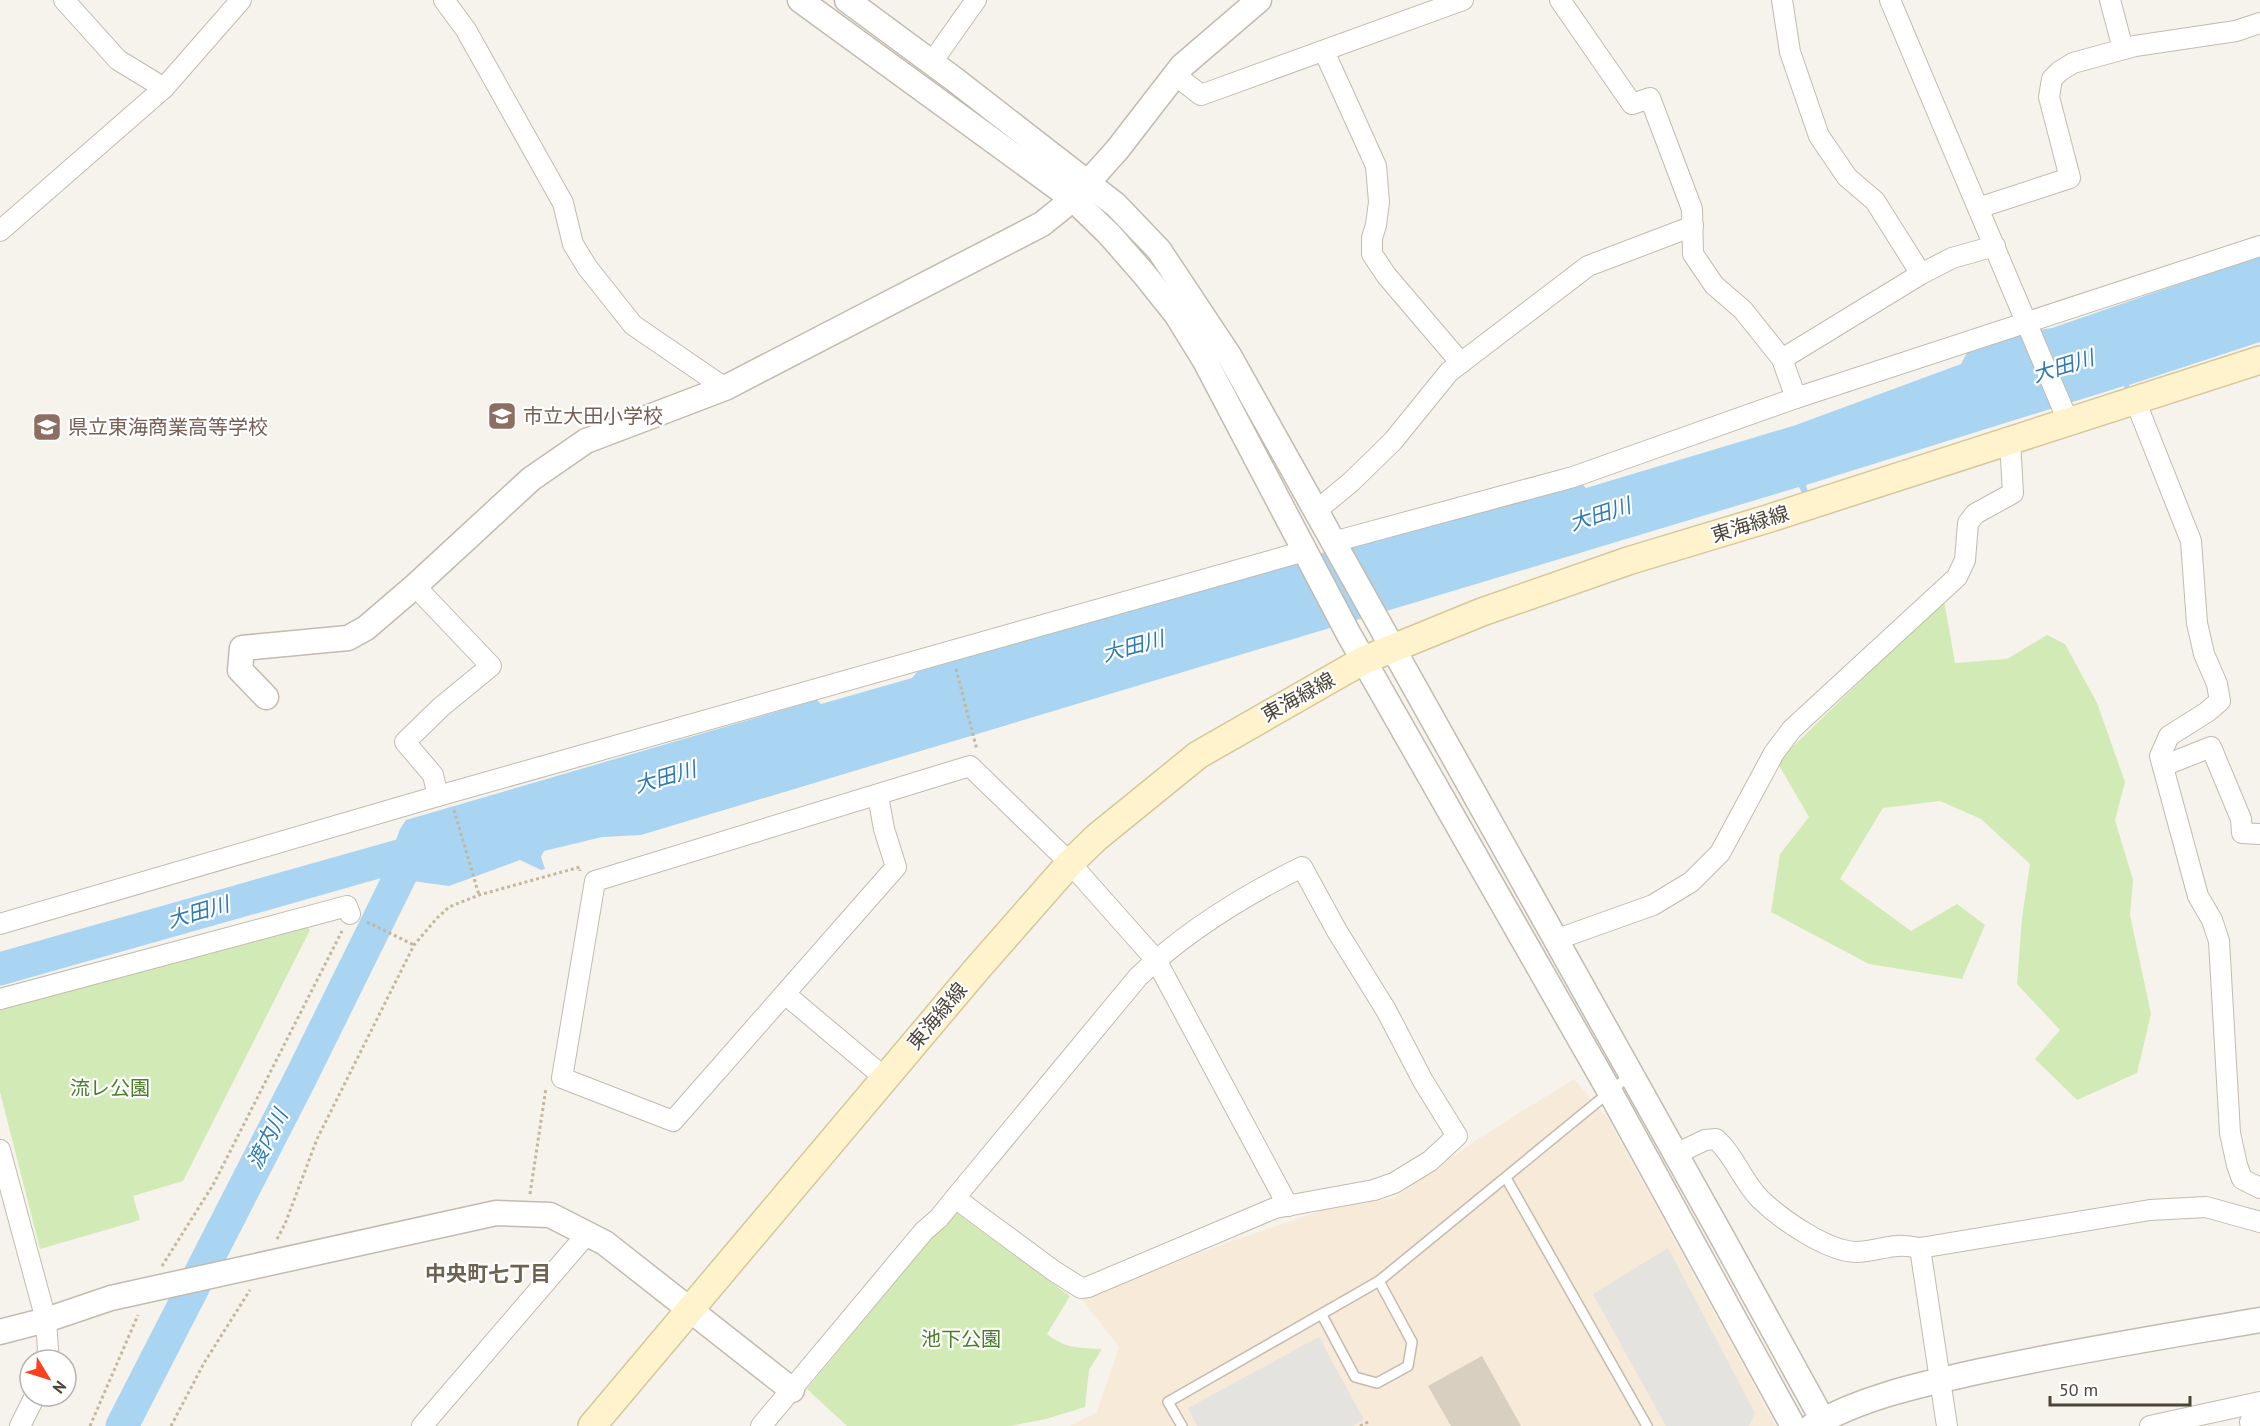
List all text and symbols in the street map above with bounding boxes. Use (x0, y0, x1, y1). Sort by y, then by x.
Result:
water label: 大田川 (2029, 343, 2099, 388)
school or university icon: 市立大田小学校 (486, 400, 518, 432)
place label: 市立大田小学校 (523, 403, 663, 429)
school or university icon: 県立東海商業高等学校 (31, 411, 63, 443)
place label: 県立東海商業高等学校 (68, 414, 268, 440)
water label: 大田川 (1566, 491, 1636, 537)
street label: 東海緑線 (1708, 500, 1792, 548)
water label: 大田川 (1099, 624, 1169, 667)
street label: 東海緑線 (1257, 666, 1339, 728)
water label: 大田川 (631, 755, 701, 799)
water label: 大田川 (164, 890, 234, 934)
street label: 東海緑線 (901, 977, 973, 1055)
park label: 流レ公園 (70, 1075, 150, 1101)
water label: 渡内川 (241, 1103, 294, 1173)
district label: 中央町七丁目 (425, 1260, 551, 1287)
park label: 池下公園 (921, 1326, 1001, 1352)
north arrow (18, 1348, 78, 1408)
scale bar (2050, 1369, 2190, 1407)
text: N (49, 1377, 71, 1398)
text: 50 m (2059, 1378, 2098, 1401)

